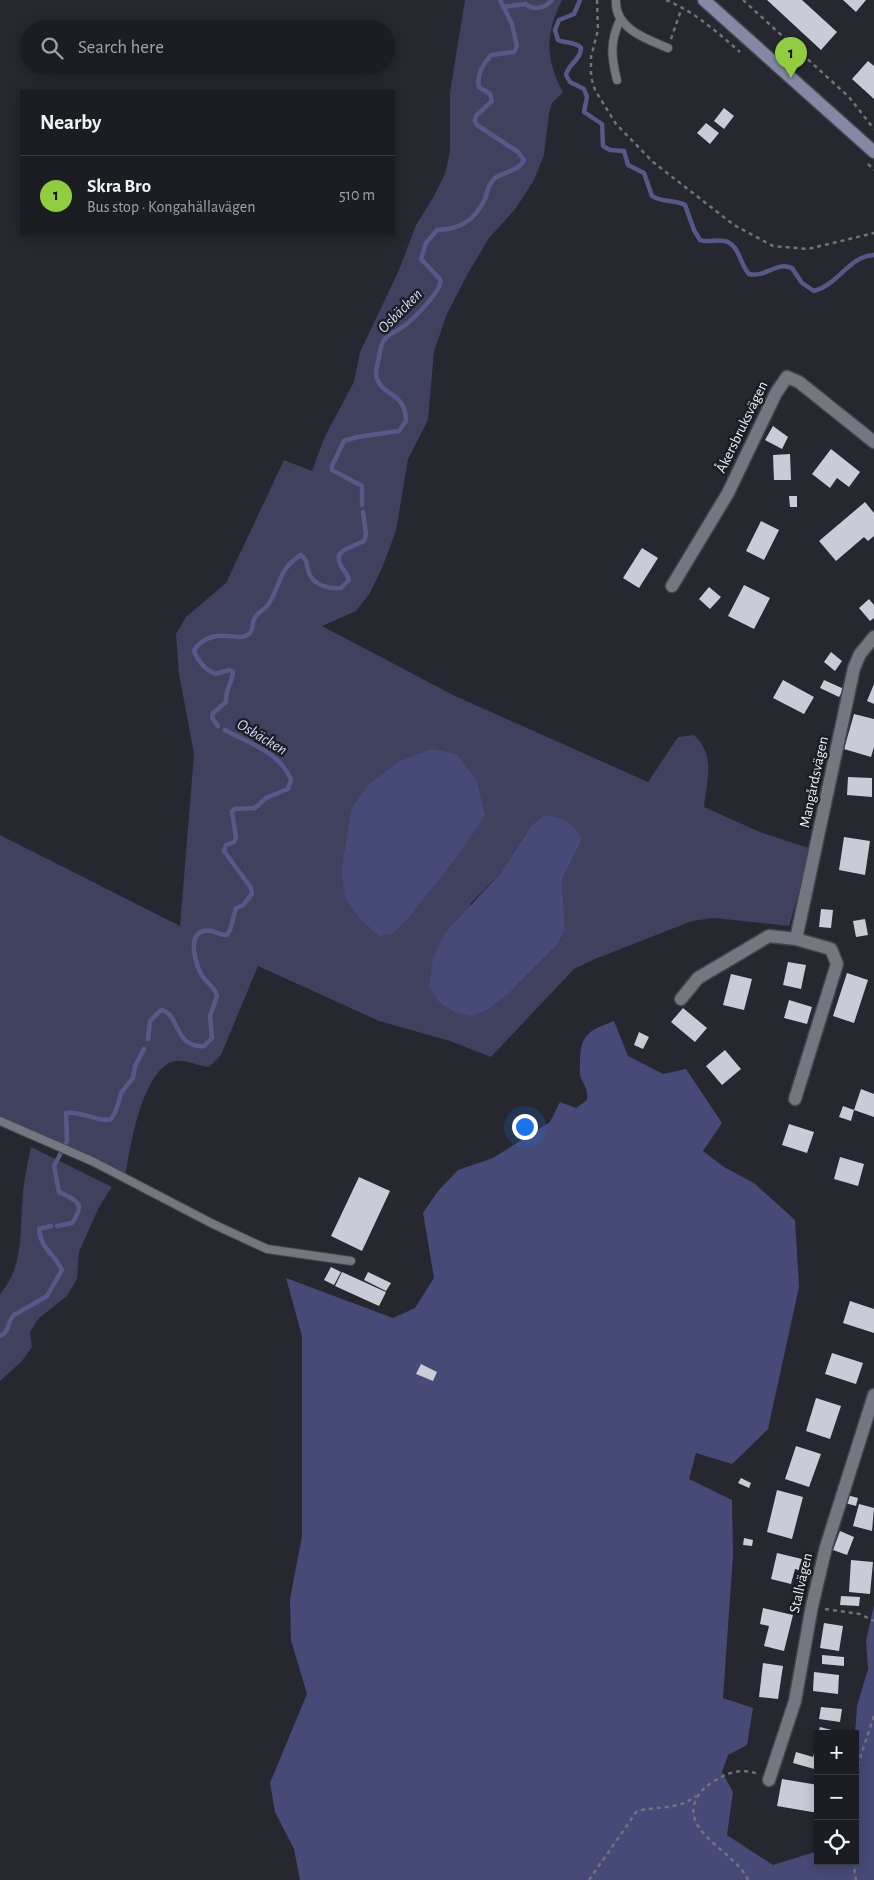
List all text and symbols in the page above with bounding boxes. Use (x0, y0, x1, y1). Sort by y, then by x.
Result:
search box (20, 20, 395, 75)
icon: search (38, 34, 66, 62)
pin: 1 (775, 37, 807, 78)
text: Search here (78, 38, 164, 57)
text: Nearby (40, 112, 101, 133)
text: Skra Bro (87, 177, 151, 196)
text: 1 (53, 187, 59, 203)
text: 510 m (339, 187, 375, 203)
text: Bus stop · Kongahällavägen (87, 199, 256, 215)
water label: Osbäcken (375, 286, 425, 336)
street label: Åkersbruksvägen (712, 378, 771, 475)
water label: Osbäcken (234, 716, 290, 758)
street label: Mangårdsvägen (797, 735, 831, 829)
your location (512, 1114, 538, 1140)
street label: Stallvägen (787, 1552, 815, 1614)
map controls (814, 1730, 859, 1865)
button: + (814, 1730, 859, 1775)
button: − (814, 1775, 859, 1820)
button: locate (814, 1820, 859, 1865)

